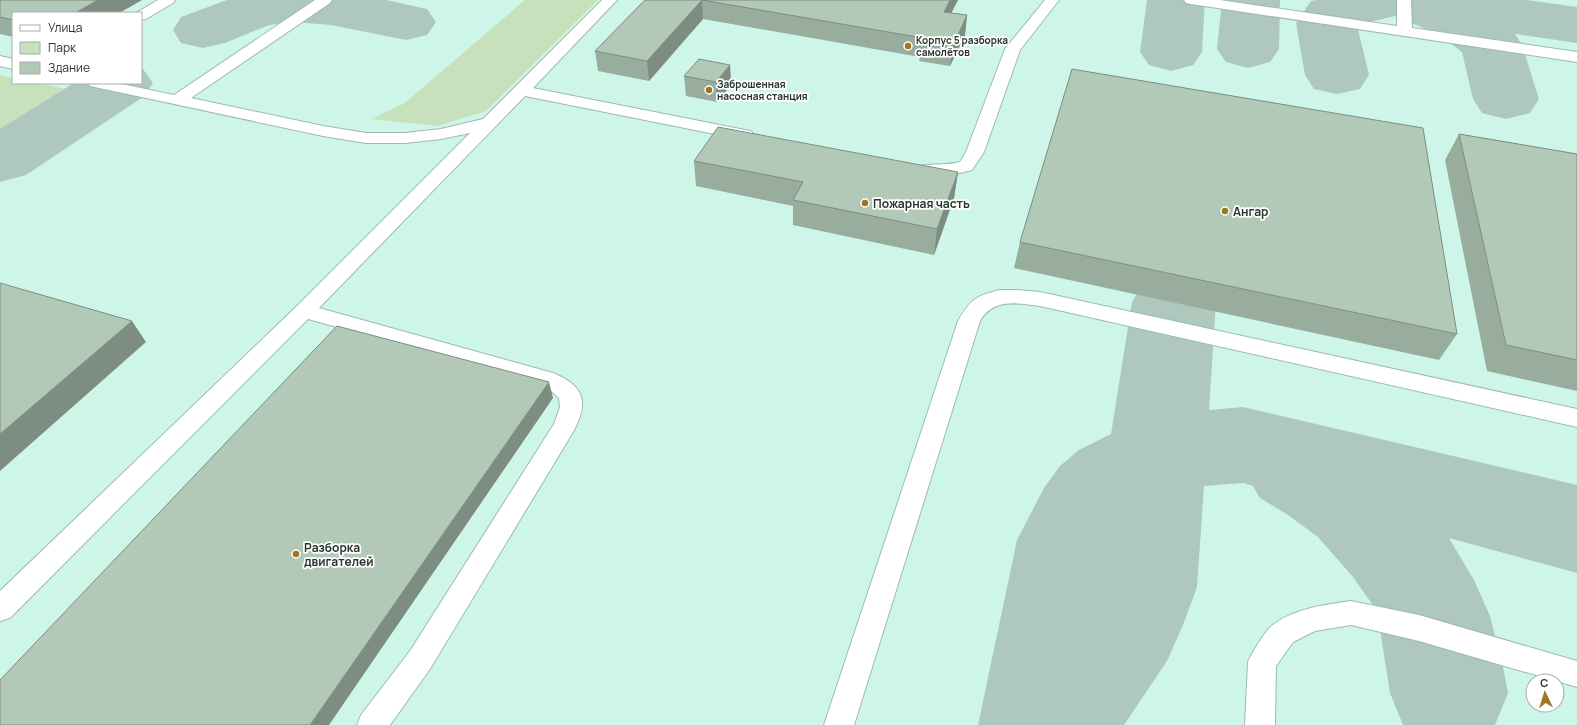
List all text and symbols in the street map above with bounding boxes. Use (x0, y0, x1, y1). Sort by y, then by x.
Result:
legend (12, 12, 142, 84)
text: Улица (48, 19, 82, 36)
place label: Корпус 5 разборка самолётов (916, 33, 1008, 59)
text: Парк (48, 39, 77, 56)
marker: Корпус 5 разборка самолётов (903, 41, 913, 51)
text: Здание (48, 59, 90, 76)
place label: Заброшенная насосная станция (717, 77, 808, 103)
marker: Заброшенная насосная станция (704, 85, 714, 95)
place label: Пожарная часть (873, 195, 970, 212)
marker: Пожарная часть (860, 198, 870, 208)
place label: Ангар (1233, 203, 1268, 220)
marker: Ангар (1220, 206, 1230, 216)
place label: Разборка двигателей (304, 539, 374, 570)
marker: Разборка двигателей (291, 549, 301, 559)
north arrow (1525, 673, 1565, 713)
text: С (1540, 675, 1549, 690)

